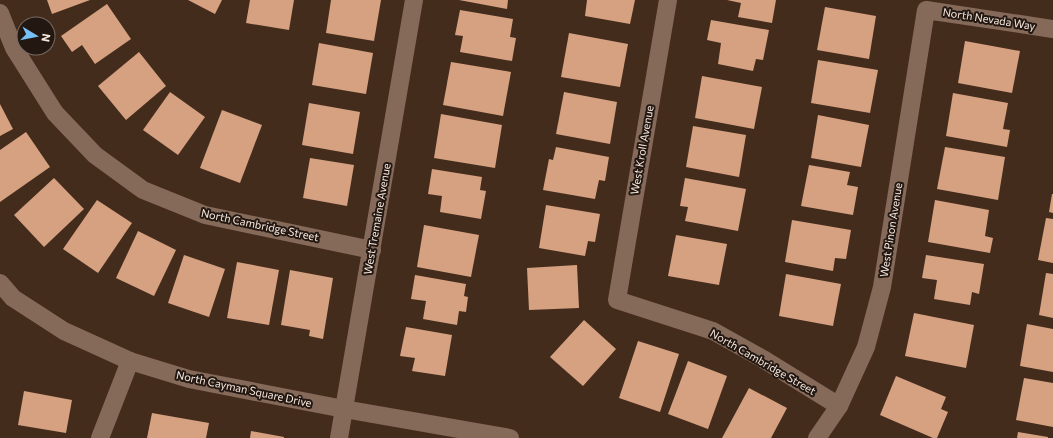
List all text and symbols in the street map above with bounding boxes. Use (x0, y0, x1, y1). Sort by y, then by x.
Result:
street label: North Nevada Way (942, 5, 1037, 32)
north arrow (16, 16, 56, 56)
text: N (39, 33, 53, 43)
street label: West Kroll Avenue (627, 104, 656, 196)
street label: West Tremaine Avenue (360, 162, 393, 276)
street label: West Pinon Avenue (877, 182, 904, 278)
street label: North Cambridge Street (200, 206, 321, 243)
street label: North Cambridge Street (708, 326, 819, 397)
street label: North Cayman Square Drive (175, 368, 313, 409)

